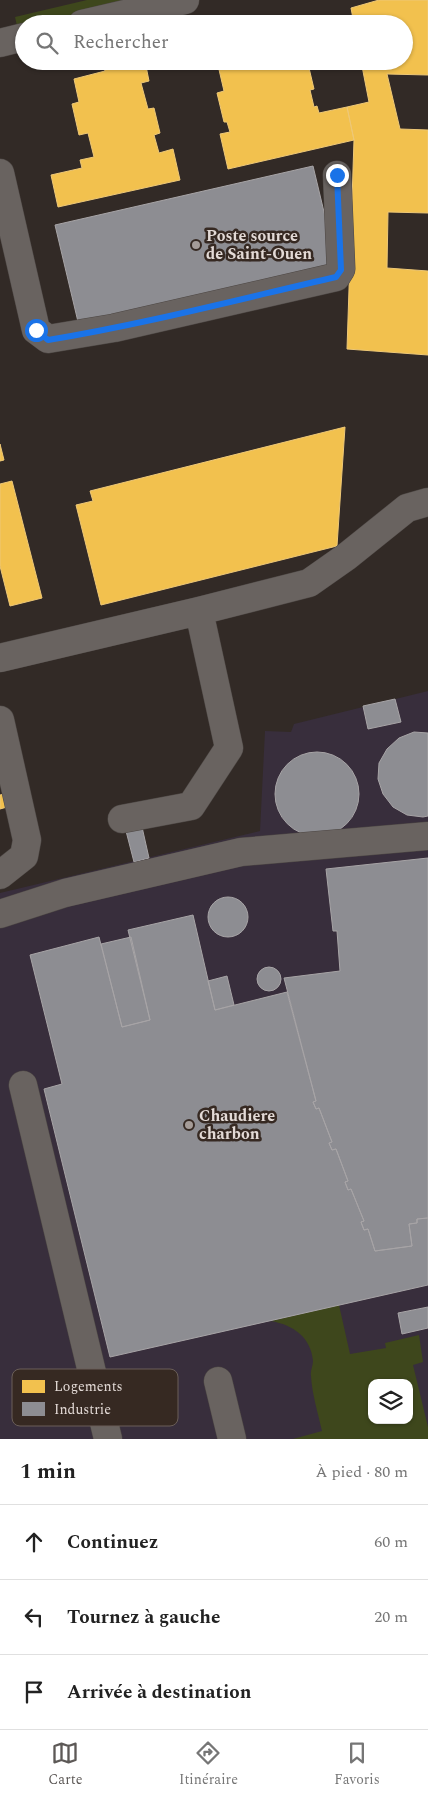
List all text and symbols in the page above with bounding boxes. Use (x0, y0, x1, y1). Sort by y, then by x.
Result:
search box (15, 15, 413, 70)
text: Rechercher (73, 28, 169, 57)
icon: search (33, 29, 61, 57)
route end (326, 164, 349, 187)
place label: Poste source de Saint-Ouen (206, 224, 312, 266)
marker: Poste source de Saint-Ouen (190, 239, 202, 251)
route start (25, 319, 48, 342)
place label: Chaudiere charbon (199, 1104, 275, 1146)
marker: Chaudiere charbon (183, 1119, 195, 1131)
legend (12, 1369, 178, 1426)
text: Logements (54, 1376, 123, 1397)
map controls (368, 1379, 413, 1424)
button: layers (368, 1379, 413, 1424)
text: Industrie (54, 1399, 111, 1420)
text: 1 min (20, 1456, 76, 1488)
text: À pied · 80 m (315, 1460, 408, 1484)
icon: ahead (20, 1528, 48, 1556)
text: Continuez (67, 1528, 158, 1557)
text: 60 m (374, 1530, 408, 1554)
icon: left (20, 1603, 48, 1631)
text: Tournez à gauche (67, 1603, 220, 1632)
text: 20 m (374, 1605, 408, 1629)
icon: arrive (20, 1678, 48, 1706)
text: Arrivée à destination (67, 1678, 251, 1707)
tab: Carte (48, 1739, 83, 1790)
tab: Itinéraire (179, 1739, 238, 1790)
tab: Favoris (334, 1739, 380, 1790)

